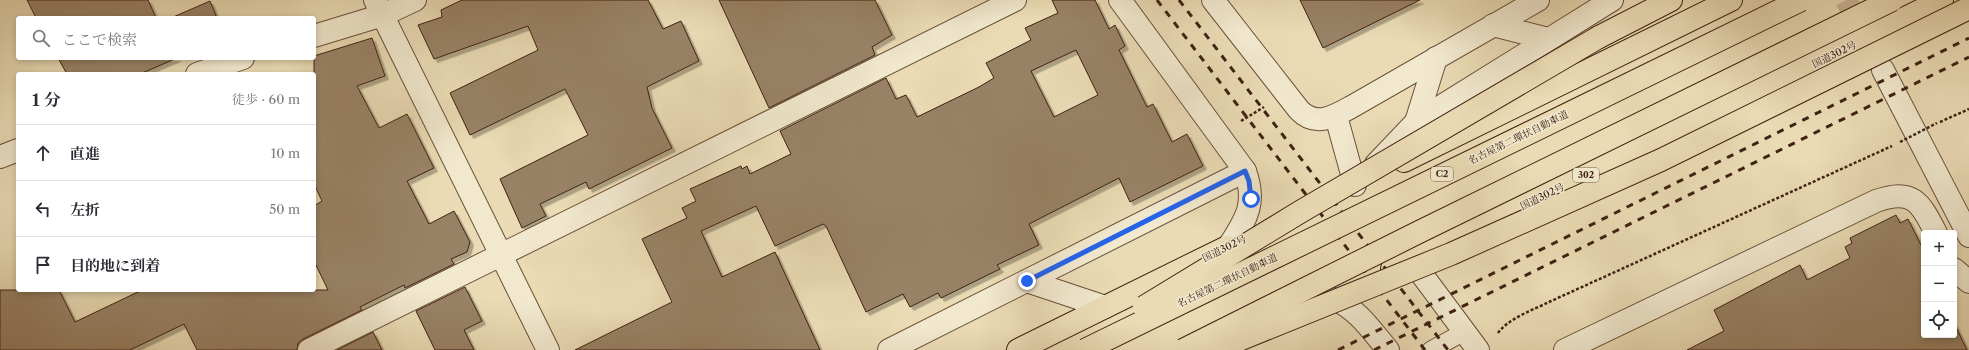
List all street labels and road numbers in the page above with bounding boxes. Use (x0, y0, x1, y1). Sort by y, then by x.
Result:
street label: 国道302号 (1810, 38, 1858, 71)
street label: 名古屋第二環状自動車道 (1466, 107, 1571, 167)
road number: C2 (1431, 167, 1453, 181)
road number: 302 (1573, 168, 1599, 182)
street label: 国道302号 (1518, 180, 1566, 213)
street label: 国道302号 (1200, 232, 1248, 265)
street label: 名古屋第二環状自動車道 (1175, 250, 1280, 310)

